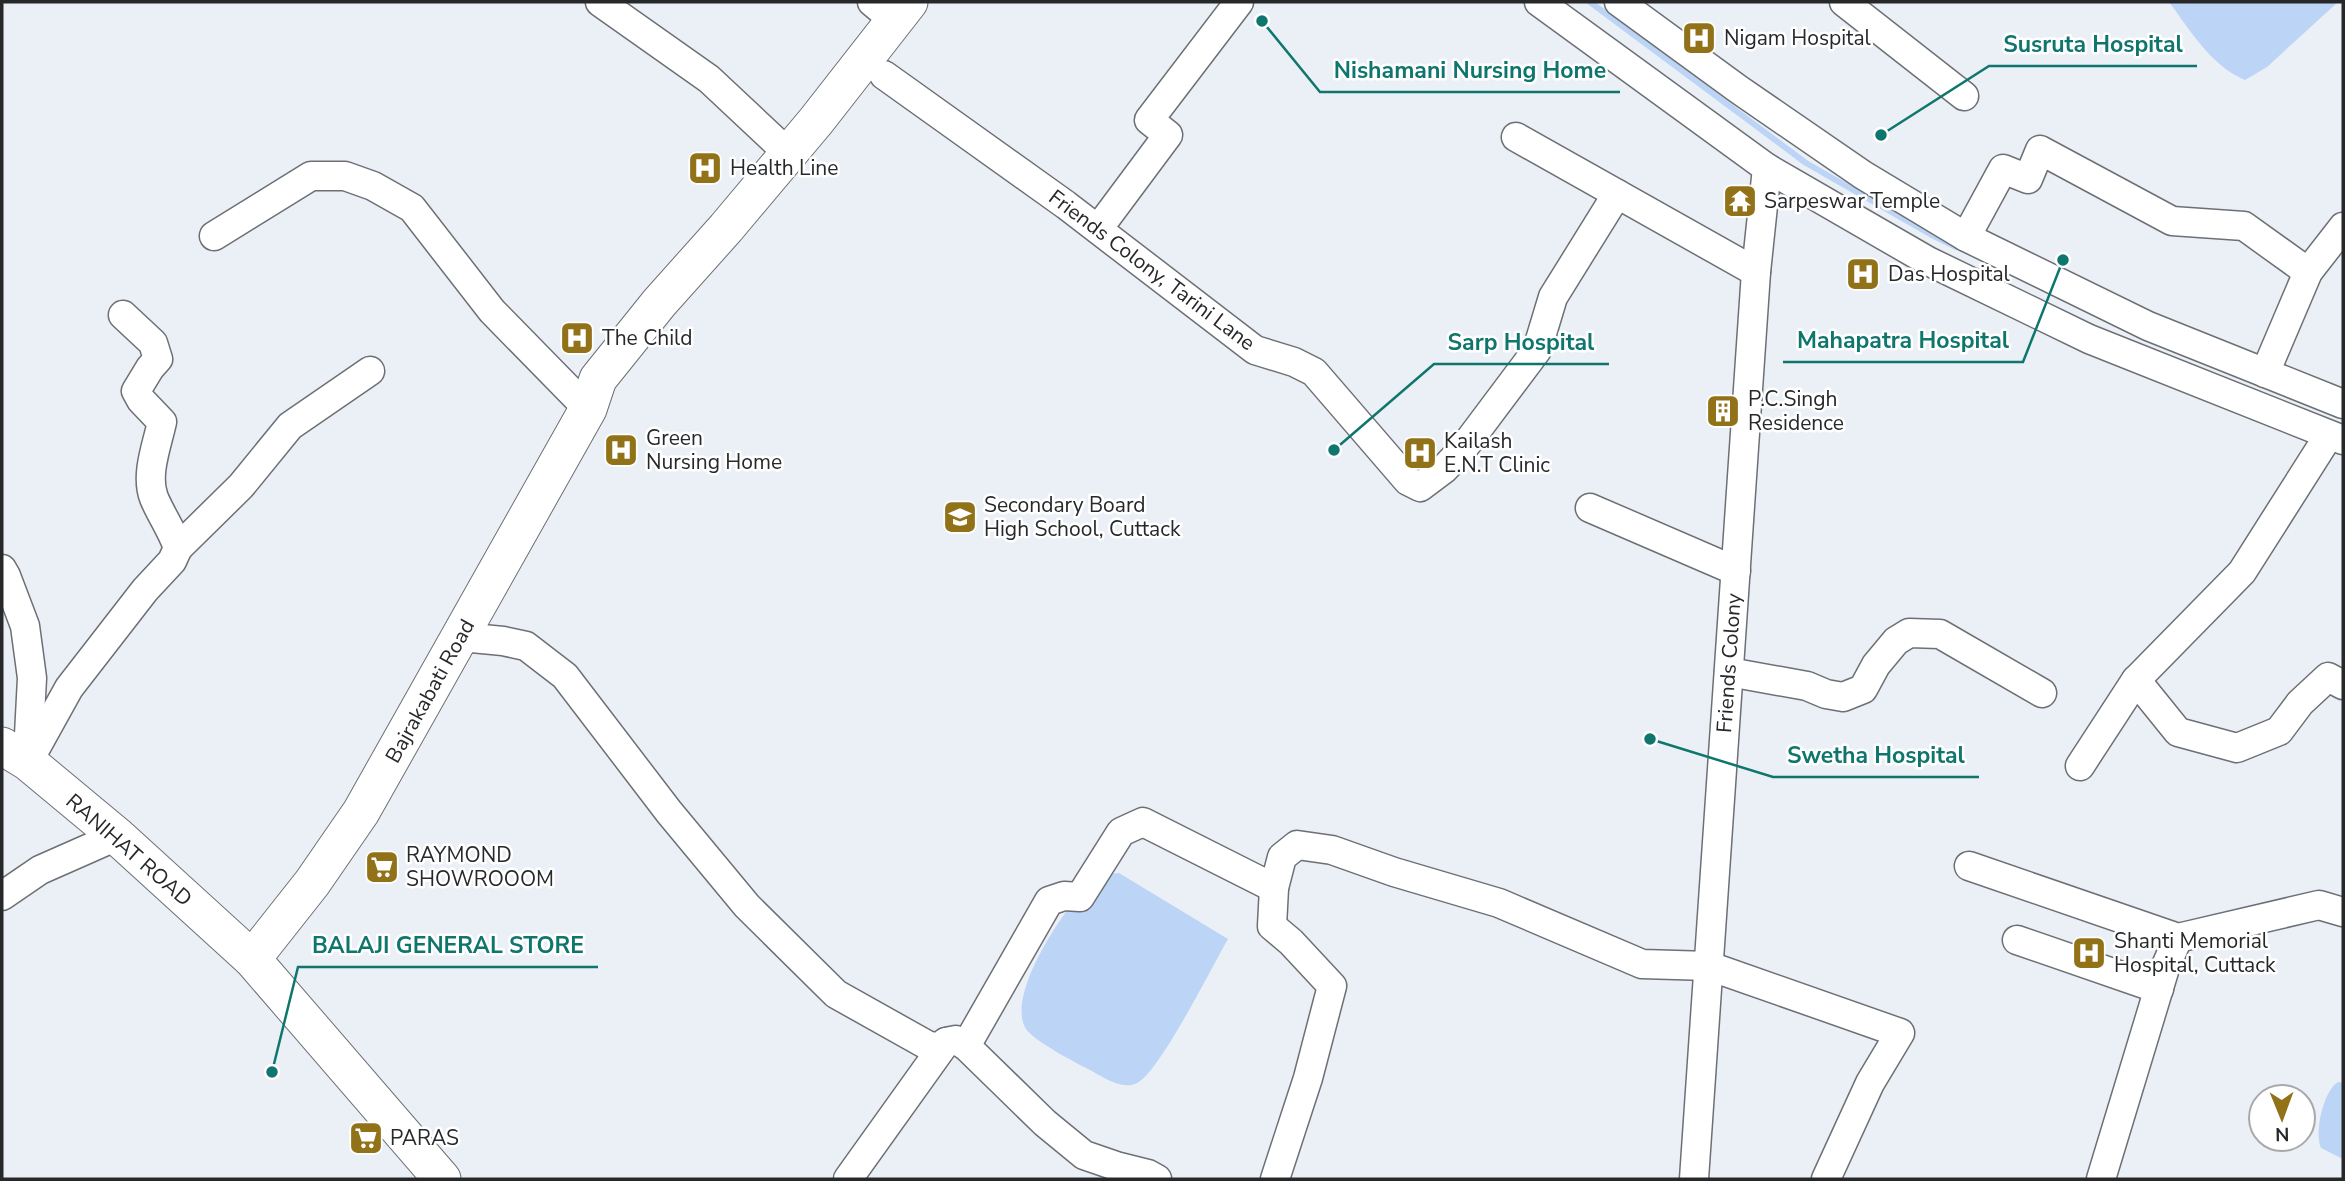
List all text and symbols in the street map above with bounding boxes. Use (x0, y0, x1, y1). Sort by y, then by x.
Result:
hospital icon: Nigam Hospital (1680, 19, 1718, 57)
callout: Susruta Hospital (1989, 22, 2197, 66)
place label: Nigam Hospital (1724, 24, 1872, 52)
text: Susruta Hospital (2003, 29, 2183, 60)
callout: Nishamani Nursing Home (1320, 48, 1620, 92)
text: Nishamani Nursing Home (1334, 55, 1606, 86)
hospital icon: Health Line (686, 149, 724, 187)
place label: Health Line (730, 154, 838, 182)
temple icon: Sarpeswar Temple (1721, 182, 1759, 220)
street label: Friends Colony, Tarini Lane (1043, 183, 1261, 357)
place label: Sarpeswar Temple (1764, 187, 1940, 215)
hospital icon: Das Hospital (1844, 255, 1882, 293)
place label: Das Hospital (1888, 260, 2011, 288)
callout: Mahapatra Hospital (1783, 318, 2023, 362)
hospital icon: The Child (558, 319, 596, 357)
callout: Sarp Hospital (1434, 320, 1609, 364)
place label: The Child (602, 324, 692, 352)
text: Mahapatra Hospital (1797, 325, 2010, 356)
text: Sarp Hospital (1448, 327, 1595, 358)
place label: P.C.Singh Residence (1748, 385, 1844, 437)
building icon: P.C.Singh Residence (1704, 392, 1742, 430)
place label: Green Nursing Home (646, 424, 782, 476)
place label: Kailash E.N.T Clinic (1444, 427, 1550, 479)
hospital icon: Green Nursing Home (602, 431, 640, 469)
hospital icon: Kailash E.N.T Clinic (1401, 434, 1439, 472)
place label: Secondary Board High School, Cuttack (984, 491, 1181, 543)
school or university icon: Secondary Board High School, Cuttack (941, 498, 979, 536)
street label: Friends Colony (1710, 592, 1748, 734)
street label: Bajrakabati Road (379, 614, 481, 768)
callout: Swetha Hospital (1773, 733, 1979, 777)
text: Swetha Hospital (1787, 740, 1966, 771)
street label: RANIHAT ROAD (60, 787, 198, 913)
place label: RAYMOND SHOWROOOM (406, 841, 554, 893)
supermarket icon: RAYMOND SHOWROOOM (363, 848, 401, 886)
callout: BALAJI GENERAL STORE (298, 923, 598, 967)
place label: Shanti Memorial Hospital, Cuttack (2114, 927, 2276, 979)
text: BALAJI GENERAL STORE (312, 930, 584, 961)
hospital icon: Shanti Memorial Hospital, Cuttack (2070, 934, 2108, 972)
north arrow (2247, 1083, 2317, 1153)
supermarket icon: PARAS (347, 1119, 385, 1157)
text: N (2275, 1121, 2290, 1147)
place label: PARAS (390, 1124, 459, 1152)

